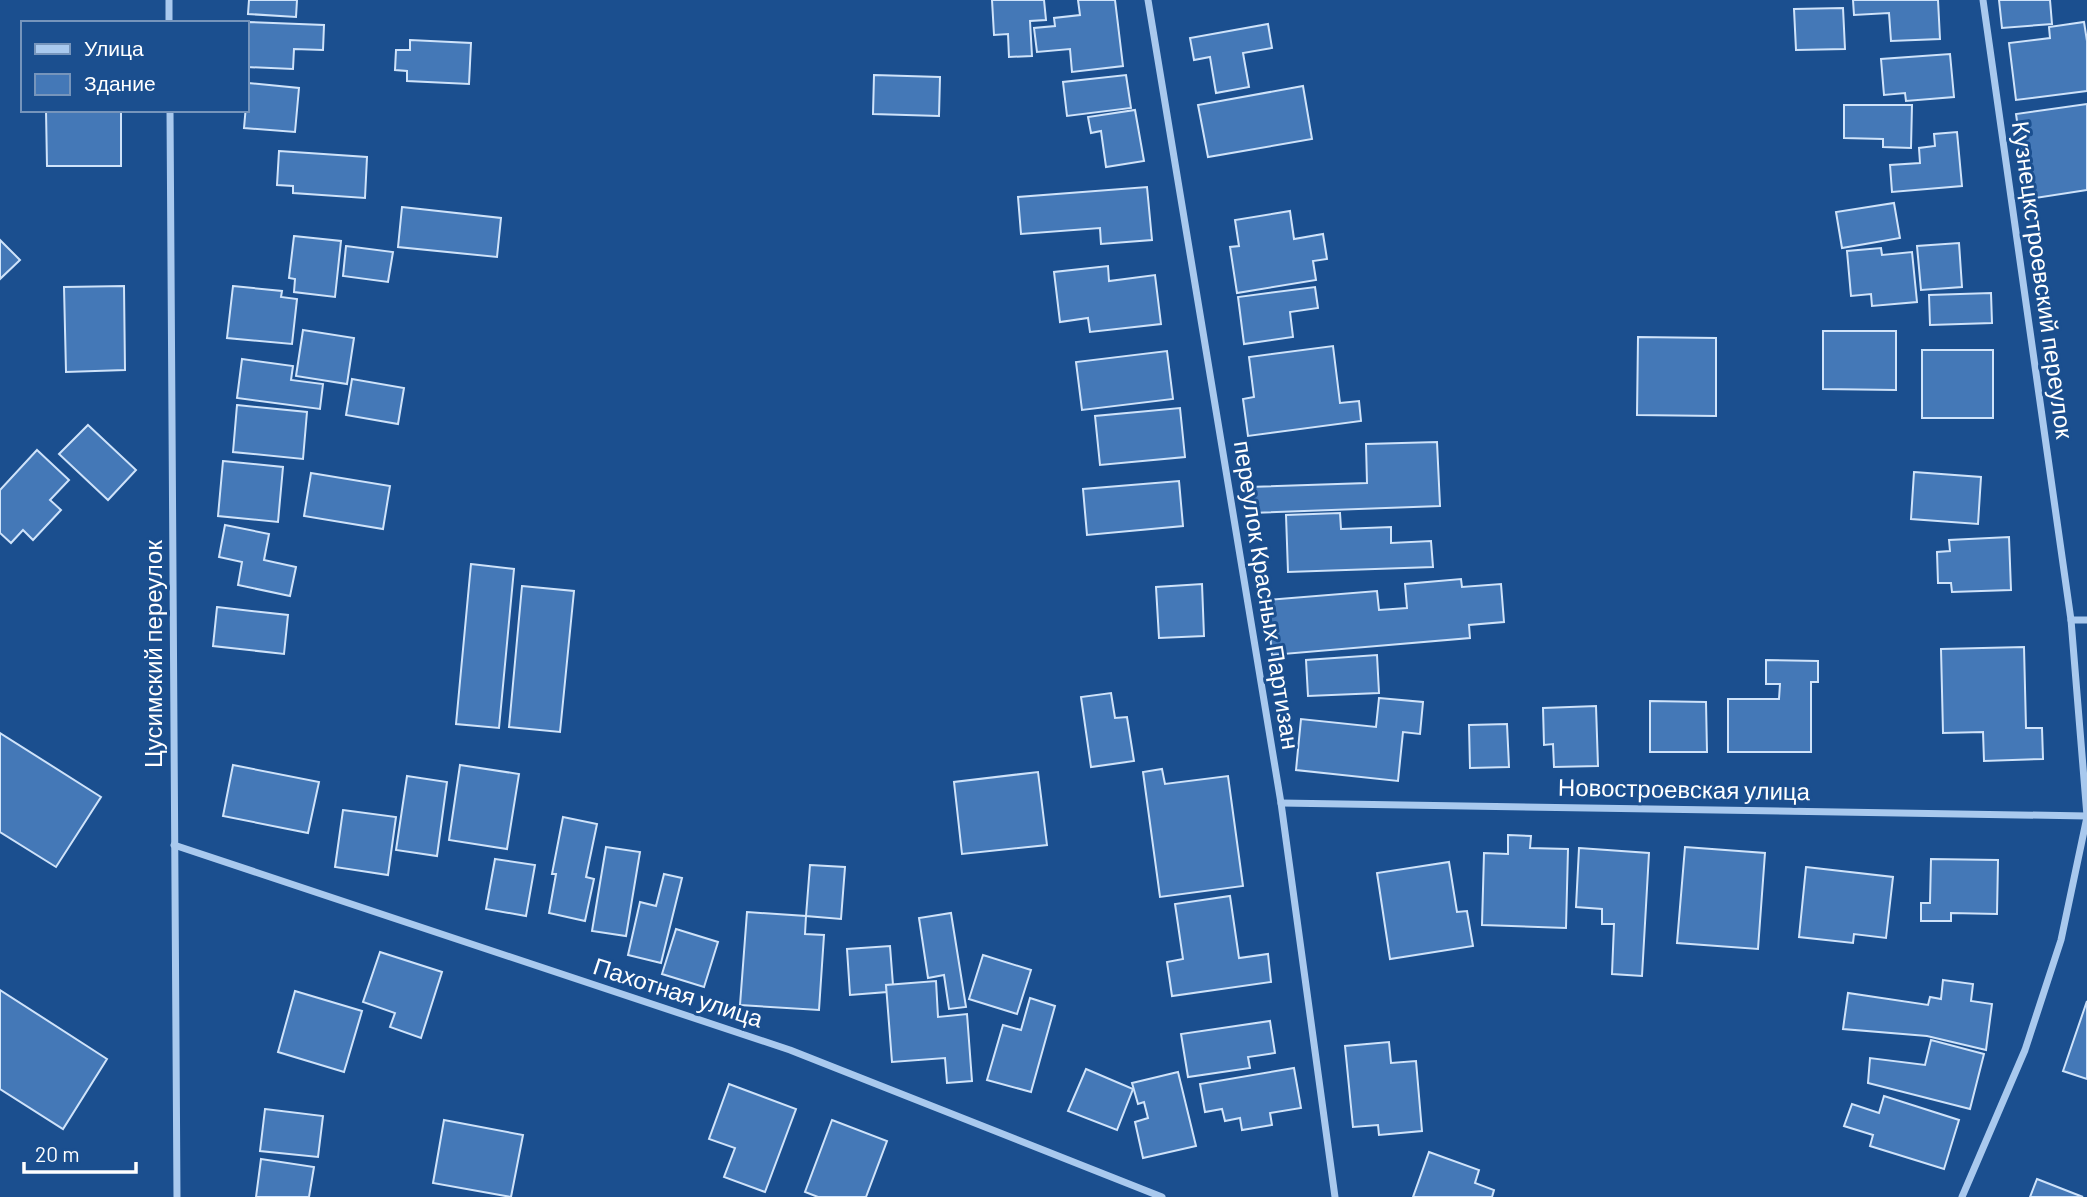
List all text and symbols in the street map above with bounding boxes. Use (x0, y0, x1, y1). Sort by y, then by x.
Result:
legend (21, 21, 248, 112)
text: Улица (84, 35, 144, 60)
text: Здание (84, 70, 156, 95)
street label: Кузнецкстроевский переулок (2007, 119, 2080, 441)
street label: переулок Красных Партизан (1229, 438, 1306, 751)
street label: Цусимский переулок (138, 540, 167, 768)
street label: Новостроевская улица (1558, 772, 1811, 805)
street label: Пахотная улица (590, 951, 768, 1033)
scale bar (24, 1130, 136, 1174)
text: 20 m (35, 1141, 80, 1166)

